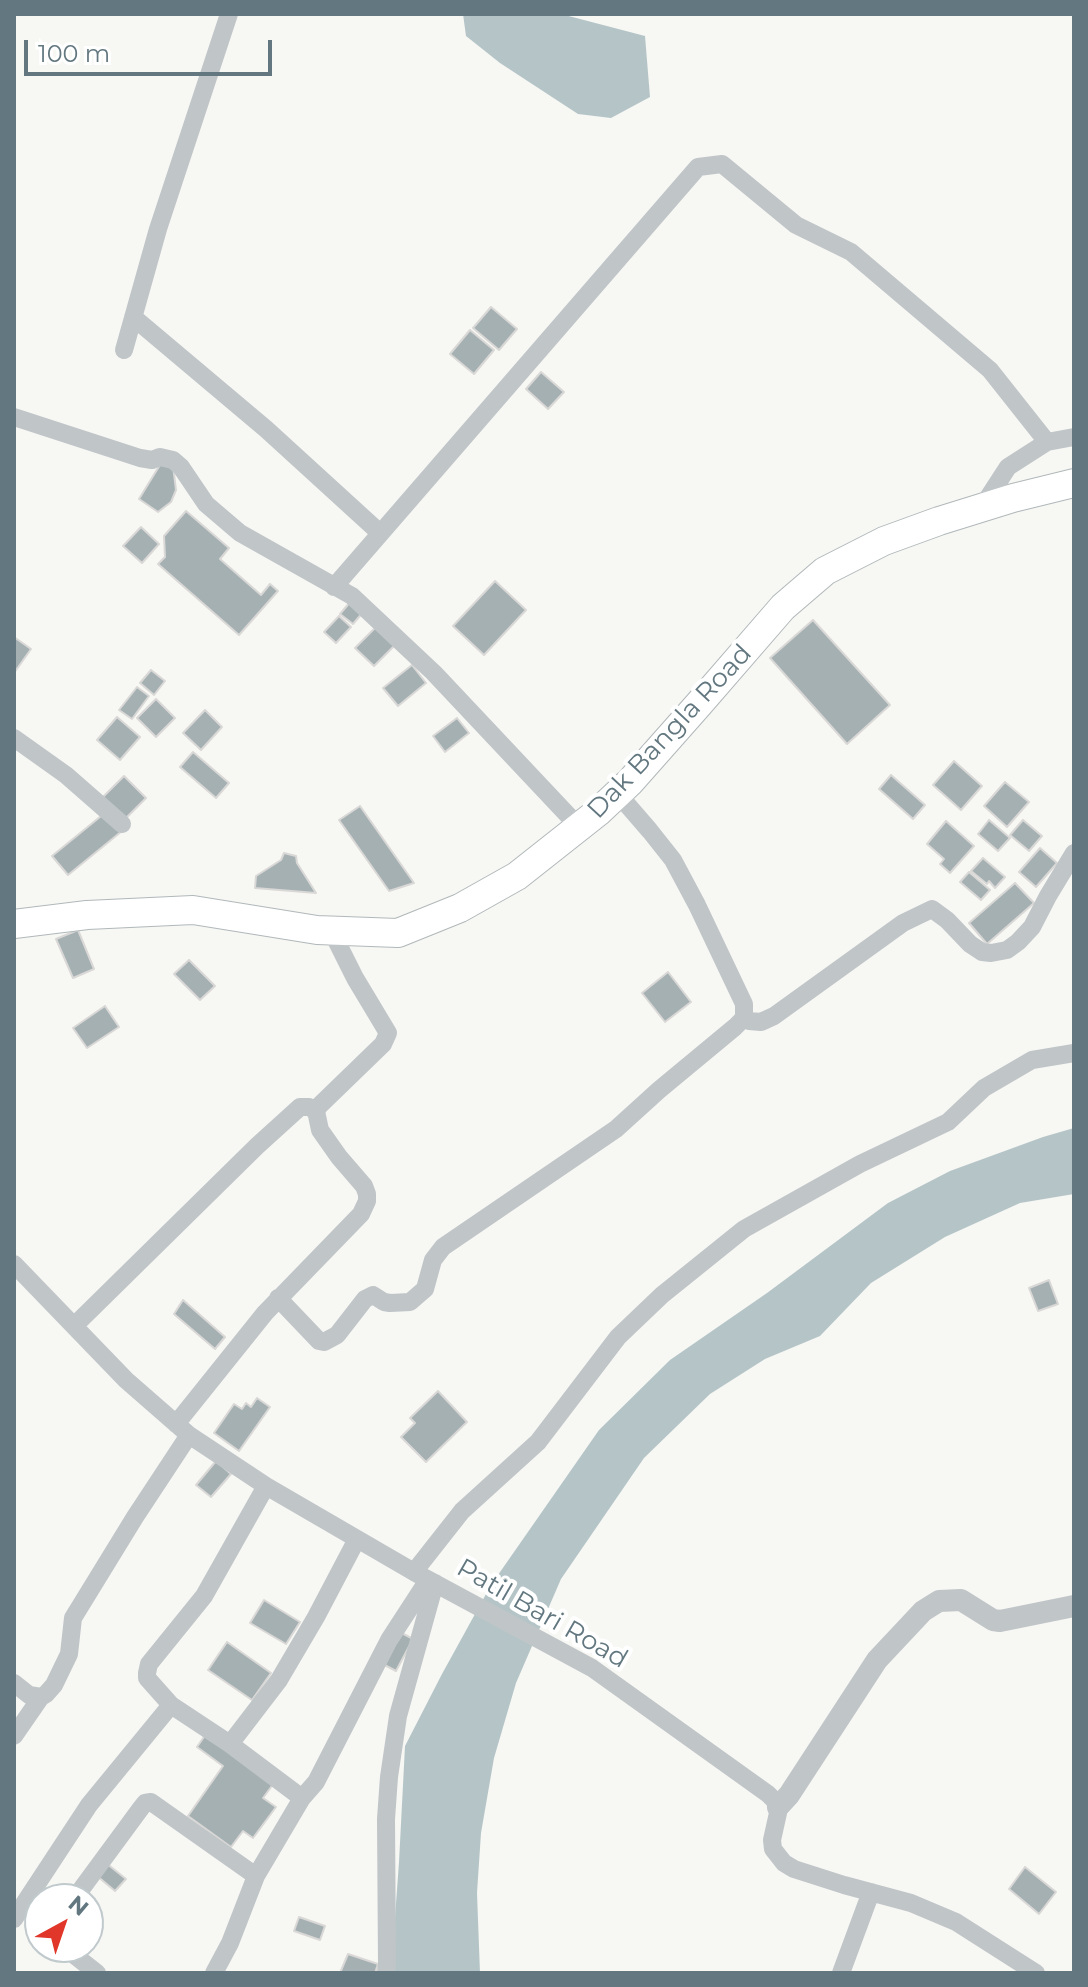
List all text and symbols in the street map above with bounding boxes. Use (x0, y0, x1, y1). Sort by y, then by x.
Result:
scale bar (28, 24, 276, 74)
text: 100 m (38, 39, 110, 68)
street label: Dak Bangla Road (581, 638, 759, 826)
street label: Patil Bari Road (451, 1553, 633, 1675)
north arrow (24, 1883, 104, 1963)
text: N (63, 1890, 94, 1922)

